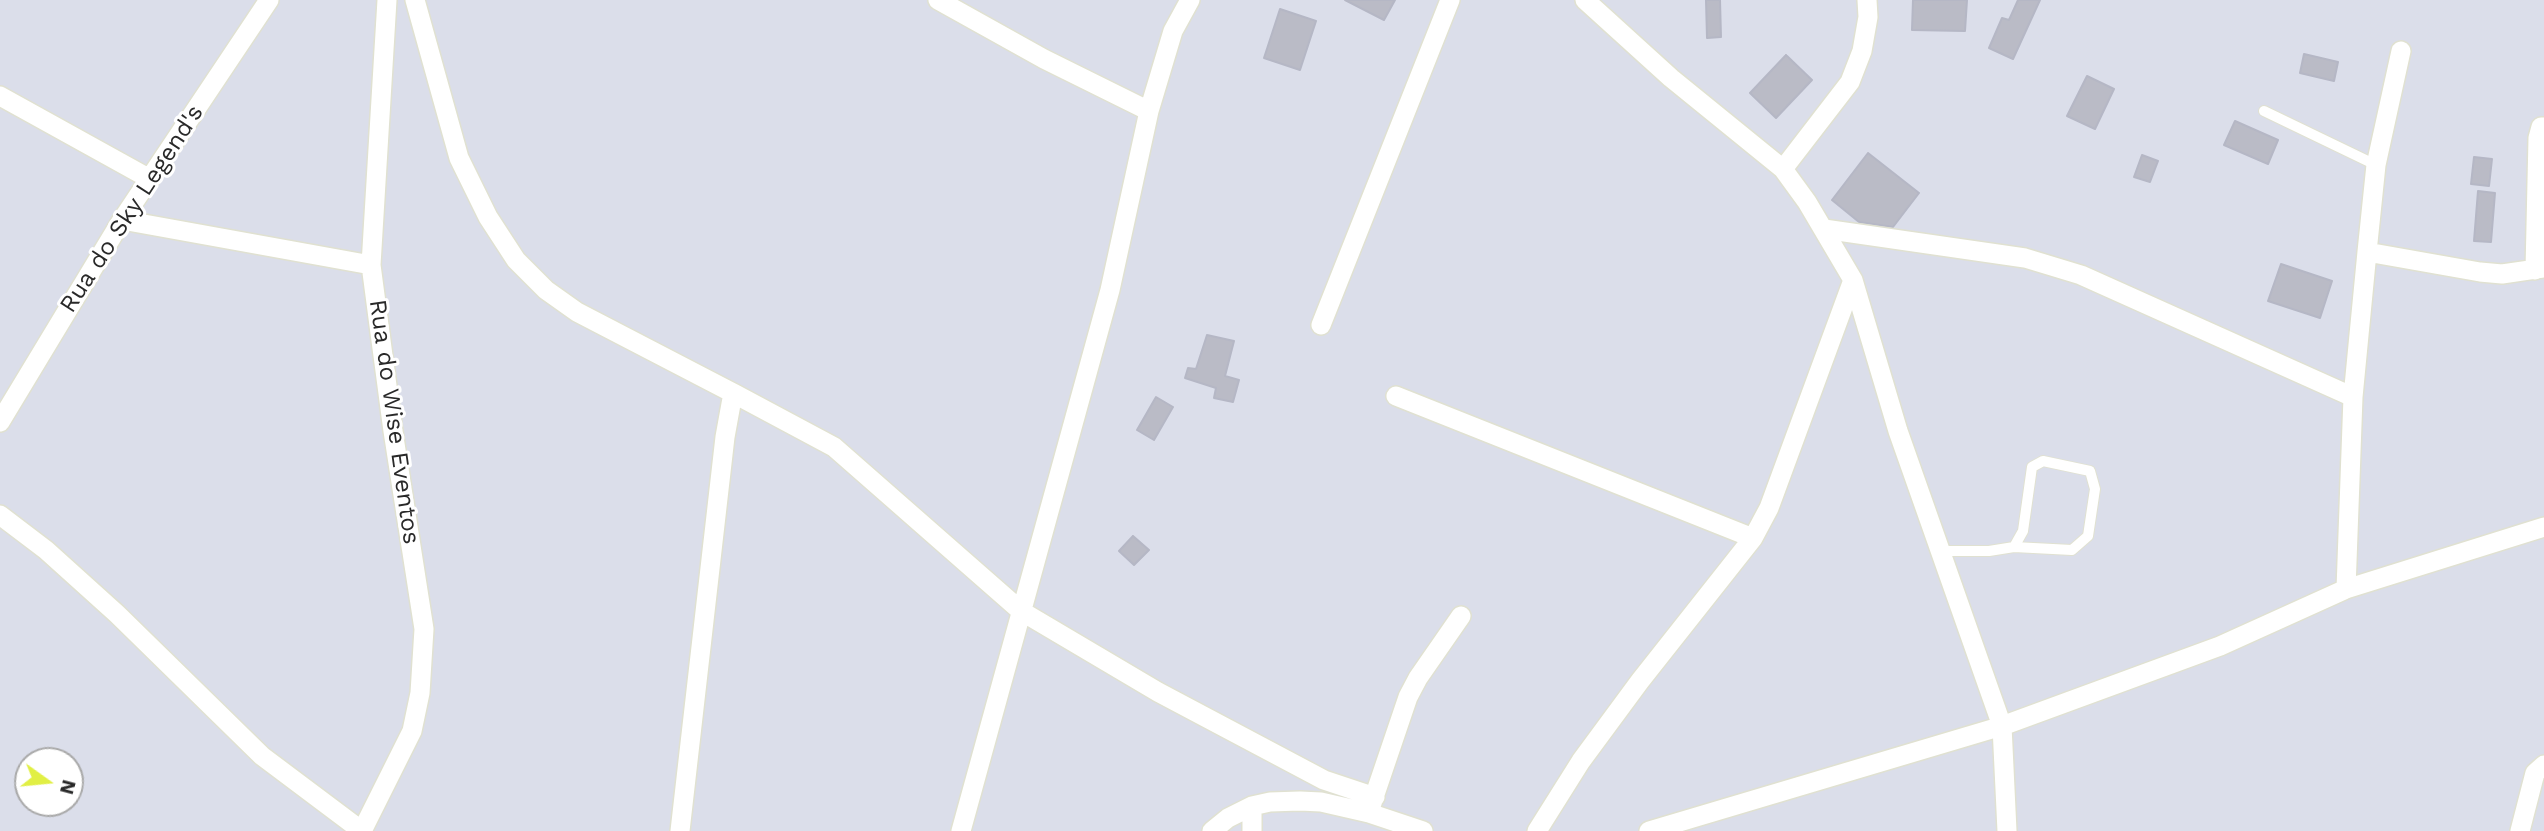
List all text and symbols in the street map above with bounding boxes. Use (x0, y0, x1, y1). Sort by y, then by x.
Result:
street label: Rua do Sky Legend's (54, 100, 210, 318)
street label: Rua do Wise Eventos (363, 298, 425, 546)
north arrow (14, 747, 84, 817)
text: N (55, 777, 81, 797)

